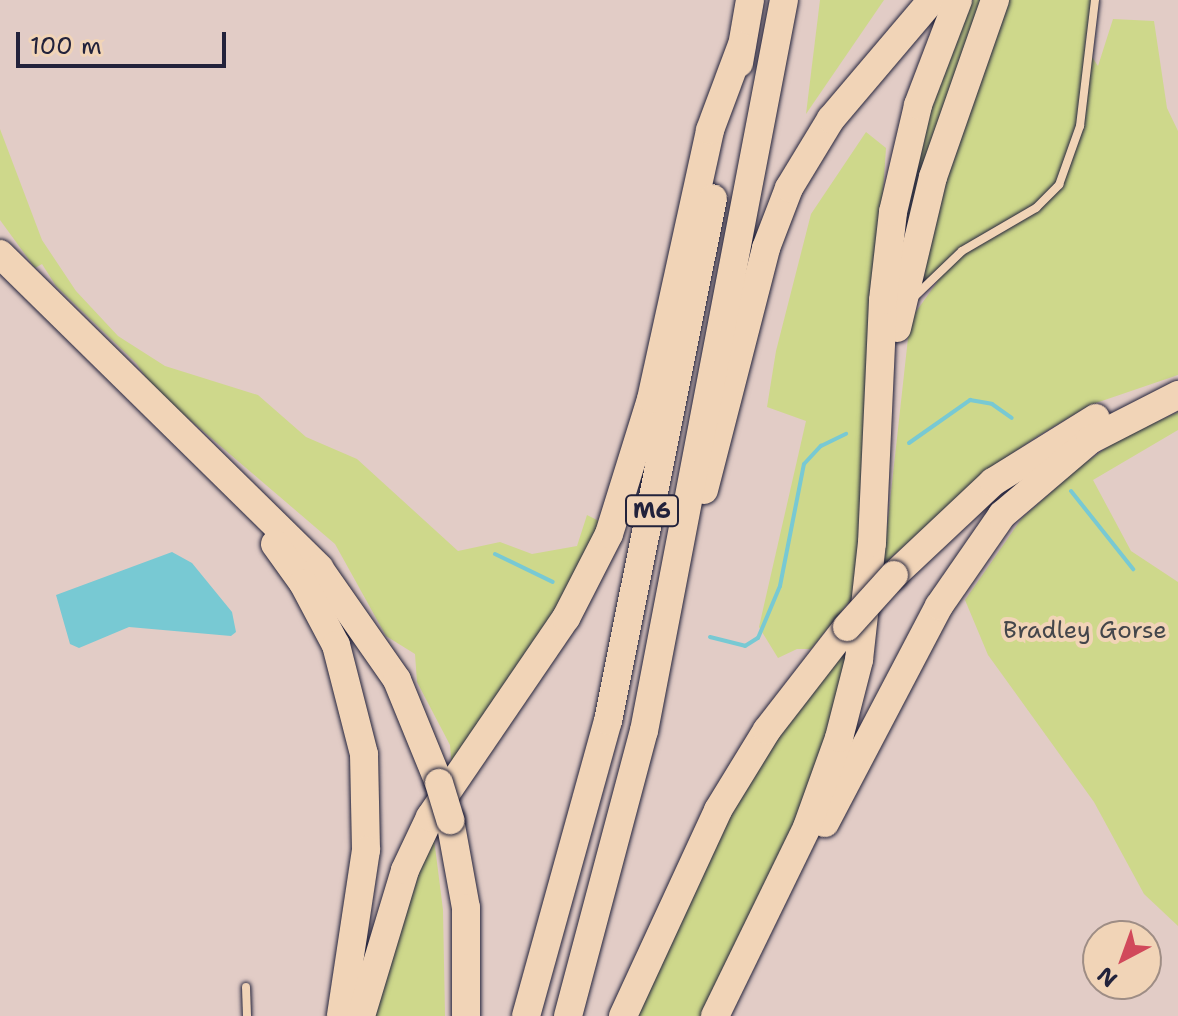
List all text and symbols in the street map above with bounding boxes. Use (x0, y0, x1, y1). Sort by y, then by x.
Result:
scale bar (20, 16, 230, 66)
text: 100 m (30, 30, 102, 62)
road number: M6 (624, 493, 680, 529)
park label: Bradley Gorse (1003, 617, 1167, 645)
north arrow (1082, 920, 1162, 1000)
text: N (1091, 960, 1123, 994)

